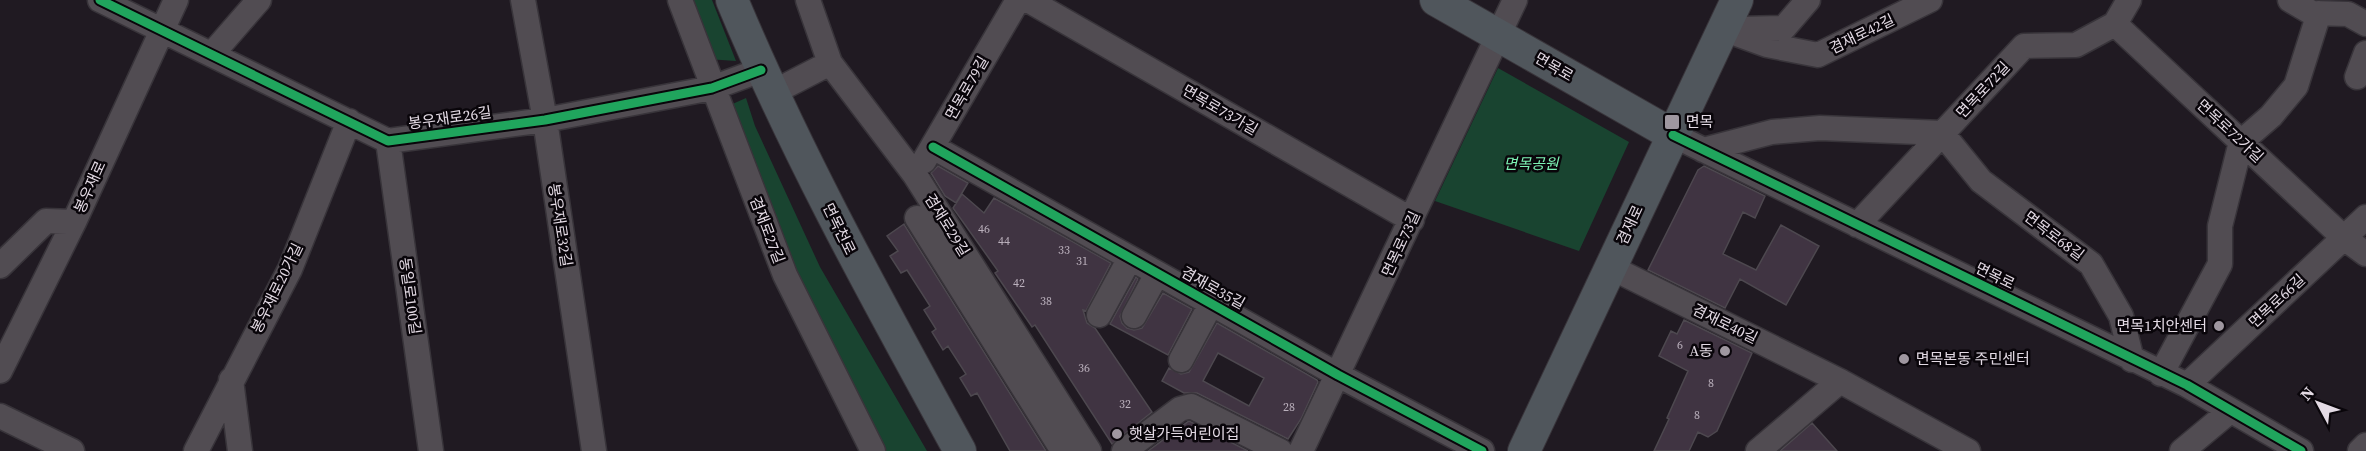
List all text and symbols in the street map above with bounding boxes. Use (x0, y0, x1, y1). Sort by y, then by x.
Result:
street label: 겸재로42길 (1826, 9, 1898, 58)
street label: 면목로 (1531, 47, 1577, 86)
street label: 면목로79길 (940, 52, 993, 123)
street label: 면목로72길 (1951, 57, 2014, 122)
street label: 면목로73가길 (1179, 79, 1262, 140)
street label: 면목로72가길 (2192, 94, 2268, 167)
street label: 봉우재로26길 (407, 101, 493, 134)
place label: 면목 (1686, 111, 1714, 132)
marker: 면목 (1663, 113, 1681, 131)
park label: 면목공원 (1503, 153, 1560, 174)
street label: 봉우재로 (69, 157, 110, 216)
street label: 봉우재로32길 (544, 182, 577, 268)
street label: 겸재로29길 (920, 189, 975, 260)
street label: 겸재로27길 (745, 193, 790, 266)
street label: 면목천로 (818, 199, 861, 258)
street label: 겸재로 (1611, 202, 1648, 248)
street label: 면목로68길 (2020, 206, 2089, 265)
street label: 면목로73길 (1376, 208, 1425, 280)
house number: 46 (978, 221, 990, 237)
house number: 44 (998, 233, 1010, 249)
street label: 봉우재로20가길 (246, 239, 307, 336)
house number: 33 (1058, 242, 1070, 258)
house number: 31 (1076, 253, 1088, 269)
street label: 동일로100길 (395, 256, 426, 336)
street label: 면목로 (1972, 257, 2018, 294)
street label: 겸재로35길 (1177, 261, 1249, 314)
street label: 면목로66길 (2244, 269, 2309, 332)
house number: 42 (1013, 275, 1025, 291)
house number: 38 (1040, 293, 1052, 309)
street label: 겸재로40길 (1689, 299, 1761, 348)
place label: 면목1치안센터 (2117, 315, 2207, 336)
marker: 면목1치안센터 (2212, 319, 2226, 333)
house number: 6 (1677, 337, 1683, 353)
place label: A동 (1689, 340, 1713, 361)
marker: A동 (1718, 344, 1732, 358)
place label: 면목본동 주민센터 (1916, 348, 2030, 369)
marker: 면목본동 주민센터 (1897, 352, 1911, 366)
house number: 36 (1078, 360, 1090, 376)
north arrow (2288, 373, 2348, 433)
house number: 8 (1708, 375, 1714, 391)
text: N (2295, 381, 2319, 405)
house number: 32 (1119, 396, 1131, 412)
house number: 28 (1283, 399, 1295, 415)
house number: 8 (1694, 407, 1700, 423)
place label: 햇살가득어린이집 (1129, 423, 1239, 444)
marker: 햇살가득어린이집 (1110, 427, 1124, 441)

